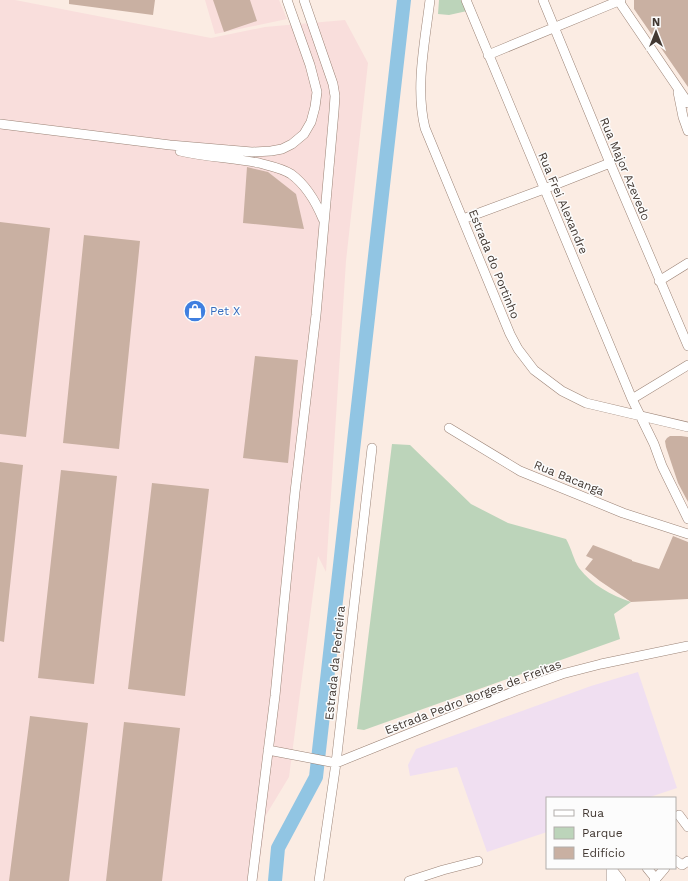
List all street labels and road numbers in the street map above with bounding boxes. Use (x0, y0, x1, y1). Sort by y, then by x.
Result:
street label: Rua Major Azevedo (597, 115, 653, 223)
street label: Rua Frei Alexandre (535, 150, 591, 256)
street label: Estrada do Portinho (466, 207, 522, 321)
street label: Rua Bacanga (532, 458, 606, 499)
street label: Estrada da Pedreira (322, 605, 348, 721)
street label: Estrada Pedro Borges de Freitas (383, 657, 563, 737)

